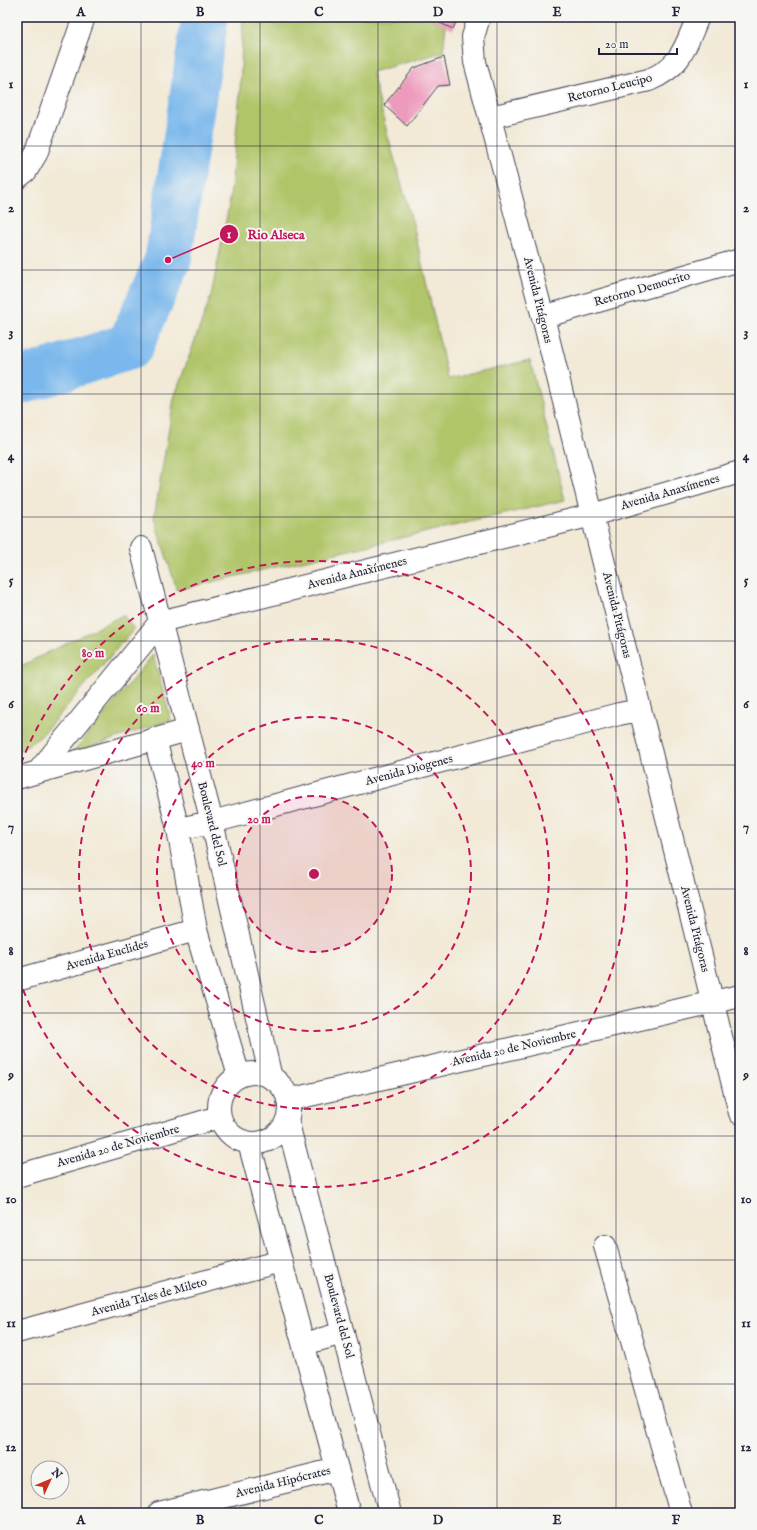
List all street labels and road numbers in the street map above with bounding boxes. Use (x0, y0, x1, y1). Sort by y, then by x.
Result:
street label: Retorno Leucipo (566, 70, 655, 107)
street label: Avenida Pitágoras (520, 254, 556, 345)
street label: Retorno Democrito (592, 268, 692, 310)
street label: Avenida Anaxímenes (618, 471, 721, 514)
street label: Avenida Anaxímenes (305, 553, 408, 593)
street label: Avenida Pitágoras (599, 569, 635, 660)
street label: Avenida Diogenes (363, 751, 454, 789)
street label: Boulevard del Sol (194, 780, 230, 869)
street label: Avenida Pitágoras (677, 883, 713, 974)
street label: Avenida Euclides (63, 936, 150, 974)
street label: Avenida 20 de Noviembre (449, 1026, 578, 1070)
street label: Avenida 20 de Noviembre (54, 1121, 182, 1171)
street label: Boulevard del Sol (321, 1272, 358, 1361)
street label: Avenida Tales de Mileto (88, 1274, 209, 1320)
street label: Avenida Hipócrates (233, 1463, 332, 1502)

